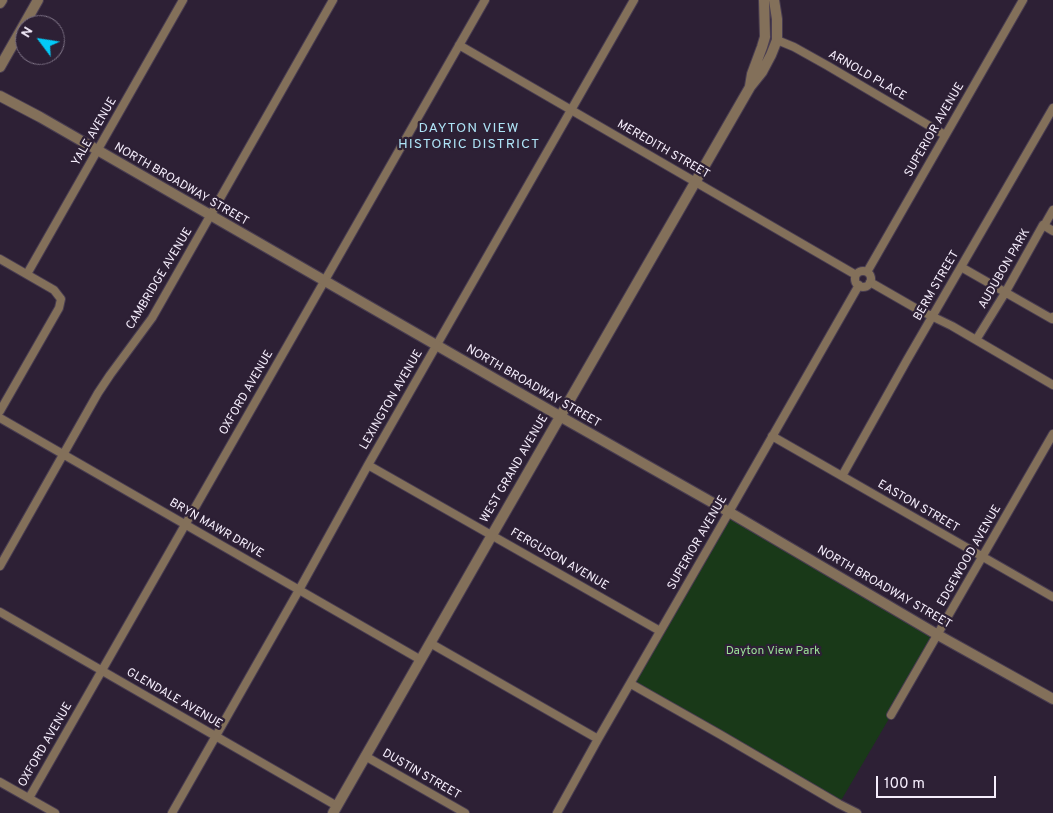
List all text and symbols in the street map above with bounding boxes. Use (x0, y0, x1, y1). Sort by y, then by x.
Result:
north arrow (15, 15, 65, 65)
text: N (18, 24, 37, 41)
street label: ARNOLD PLACE (825, 48, 909, 104)
street label: SUPERIOR AVENUE (902, 80, 968, 180)
street label: YALE AVENUE (70, 95, 120, 169)
street label: MEREDITH STREET (614, 118, 712, 182)
district label: DAYTON VIEW HISTORIC DISTRICT (396, 121, 542, 154)
street label: NORTH BROADWAY STREET (111, 140, 251, 230)
street label: CAMBRIDGE AVENUE (124, 225, 196, 333)
street label: AUDUBON PARK (976, 226, 1034, 312)
street label: BERM STREET (911, 248, 963, 324)
street label: NORTH BROADWAY STREET (463, 342, 603, 432)
street label: LEXINGTON AVENUE (357, 347, 427, 453)
street label: OXFORD AVENUE (217, 348, 277, 438)
street label: WEST GRAND AVENUE (478, 412, 552, 526)
street label: EASTON STREET (875, 478, 961, 536)
street label: SUPERIOR AVENUE (665, 493, 731, 593)
street label: BRYN MAWR DRIVE (166, 496, 266, 562)
street label: EDGEWOOD AVENUE (935, 503, 1005, 609)
street label: FERGUSON AVENUE (507, 526, 611, 594)
street label: NORTH BROADWAY STREET (814, 543, 954, 633)
park label: Dayton View Park (726, 645, 820, 659)
street label: GLENDALE AVENUE (123, 666, 225, 732)
street label: OXFORD AVENUE (16, 700, 76, 790)
street label: DUSTIN STREET (379, 747, 463, 803)
scale bar (878, 766, 998, 798)
text: 100 m (884, 775, 925, 794)

